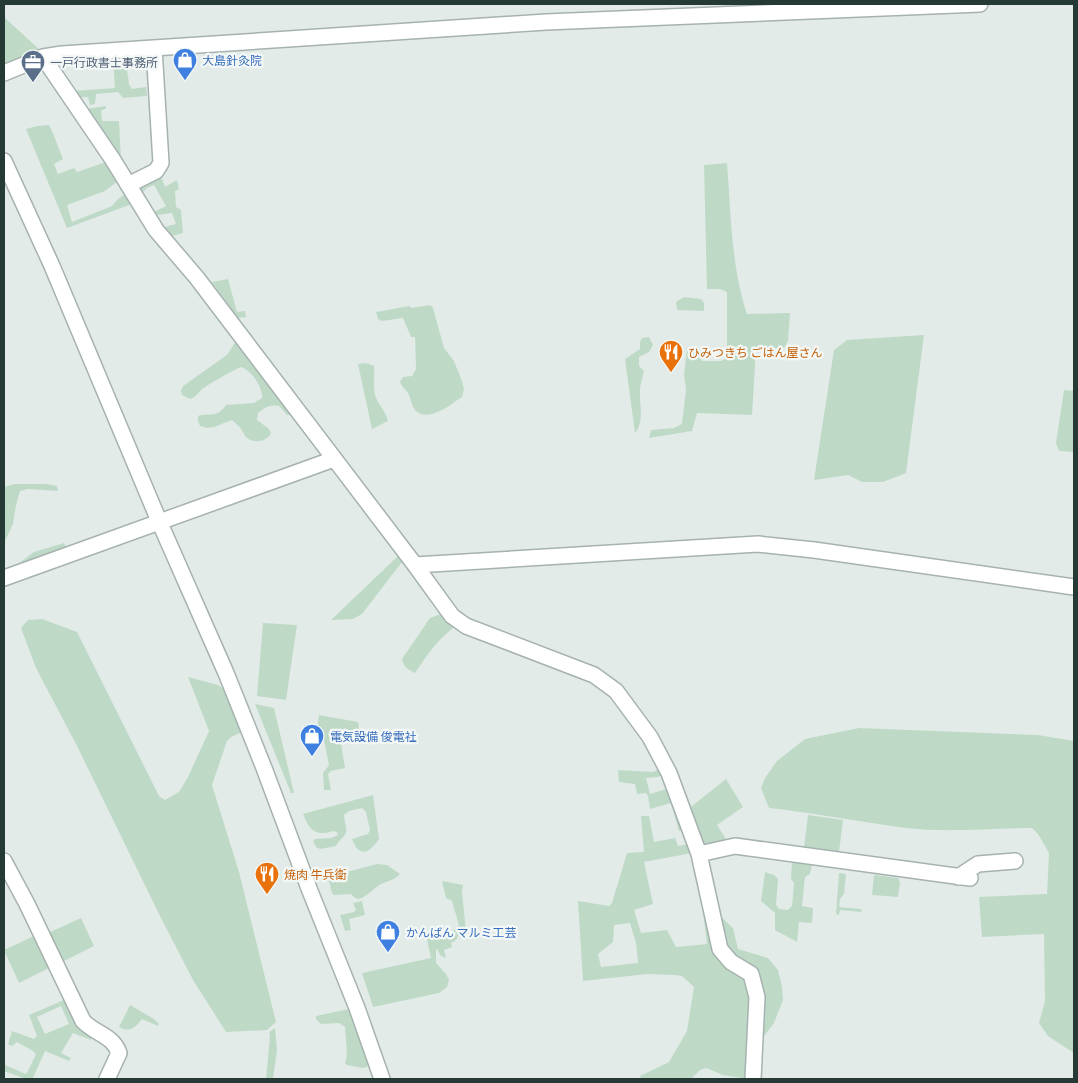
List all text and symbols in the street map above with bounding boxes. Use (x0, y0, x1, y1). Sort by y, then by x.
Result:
shop icon: 大島針灸院 (172, 47, 198, 81)
office icon: 一戸行政書士事務所 (20, 49, 46, 83)
place label: 大島針灸院 (202, 53, 262, 68)
place label: 一戸行政書士事務所 (50, 55, 158, 70)
restaurant icon: ひみつきち ごはん屋さん (658, 339, 684, 373)
place label: ひみつきち ごはん屋さん (688, 345, 823, 360)
shop icon: 電気設備 俊電社 (299, 723, 325, 757)
place label: 電気設備 俊電社 (330, 729, 417, 744)
restaurant icon: 焼肉 牛兵衛 (254, 861, 280, 895)
place label: 焼肉 牛兵衛 (284, 867, 347, 882)
shop icon: かんばん マルミ工芸 (375, 919, 401, 953)
place label: かんばん マルミ工芸 (406, 925, 517, 940)

